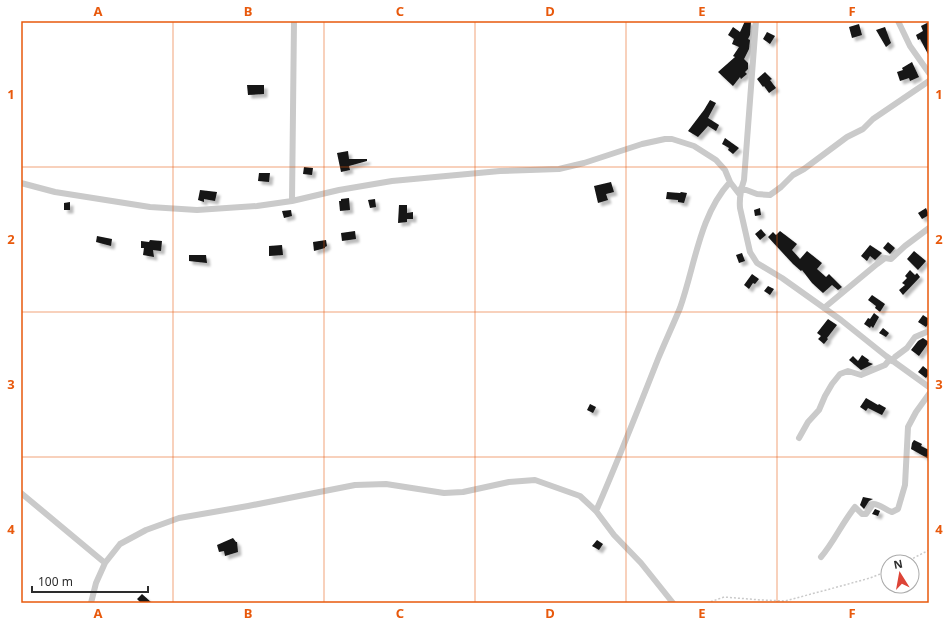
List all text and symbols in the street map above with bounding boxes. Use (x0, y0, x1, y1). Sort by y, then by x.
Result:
text: A (94, 2, 103, 20)
text: B (244, 2, 252, 20)
text: C (396, 2, 404, 20)
text: D (545, 2, 555, 20)
text: E (698, 2, 706, 20)
text: F (848, 2, 856, 20)
text: 1 (7, 85, 15, 103)
text: 1 (935, 85, 943, 103)
text: 2 (7, 230, 15, 248)
text: 2 (935, 230, 943, 248)
text: 3 (7, 375, 15, 393)
text: 3 (935, 375, 943, 393)
text: 4 (7, 520, 15, 538)
text: 4 (935, 520, 943, 538)
north arrow (880, 554, 920, 594)
text: N (892, 555, 904, 572)
scale bar (32, 568, 148, 594)
text: 100 m (38, 573, 73, 590)
text: A (94, 604, 103, 622)
text: B (244, 604, 252, 622)
text: C (396, 604, 404, 622)
text: D (545, 604, 555, 622)
text: E (698, 604, 706, 622)
text: F (848, 604, 856, 622)

